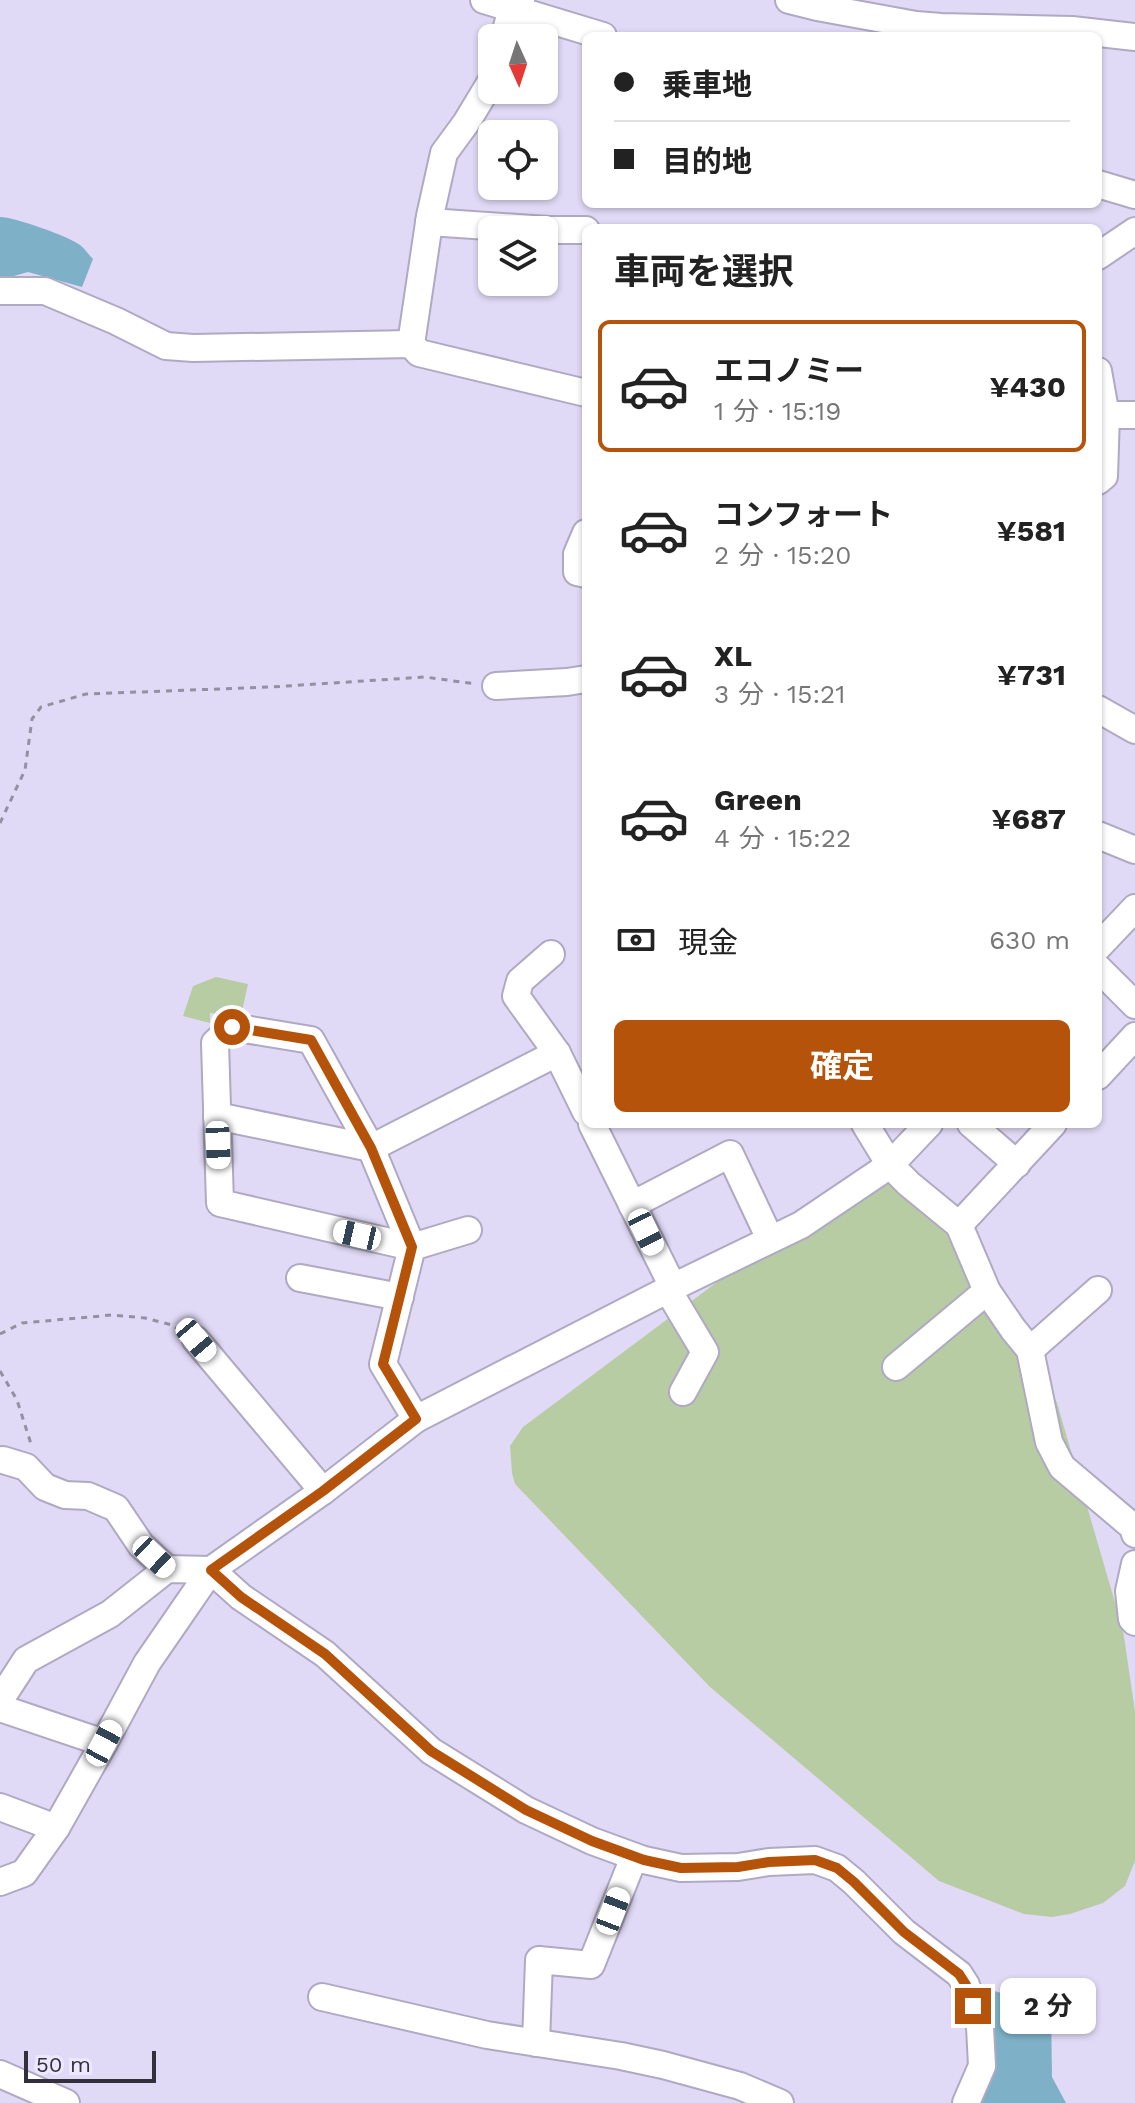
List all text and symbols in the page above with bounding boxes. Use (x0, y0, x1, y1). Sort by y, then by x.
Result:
north arrow (478, 24, 558, 104)
map controls (478, 24, 558, 296)
text: 乗車地 (662, 67, 752, 102)
button: locate (478, 120, 558, 200)
text: 目的地 (662, 144, 752, 179)
button: layers (478, 216, 558, 296)
text: 車両を選択 (614, 251, 794, 293)
icon: car (618, 350, 690, 422)
text: エコノミー (714, 353, 864, 388)
text: ¥430 (990, 369, 1066, 404)
text: 1 分 · 15:19 (714, 396, 841, 426)
icon: car (618, 494, 690, 566)
text: コンフォート (714, 497, 893, 532)
text: ¥581 (997, 513, 1066, 548)
text: 2 分 · 15:20 (714, 540, 851, 570)
icon: car (618, 638, 690, 710)
text: XL (714, 638, 752, 673)
text: ¥731 (997, 657, 1066, 692)
text: 3 分 · 15:21 (714, 679, 845, 709)
icon: car (618, 782, 690, 854)
text: Green (714, 782, 802, 817)
text: ¥687 (992, 801, 1066, 836)
text: 4 分 · 15:22 (714, 823, 851, 853)
icon: cash (614, 918, 658, 962)
text: 現金 (678, 925, 738, 960)
text: 630 m (989, 925, 1070, 955)
route start (214, 1009, 250, 1045)
button: 確定 (614, 1020, 1070, 1112)
car (205, 1121, 231, 1169)
car (625, 1205, 667, 1259)
car (331, 1218, 383, 1252)
car (171, 1314, 221, 1366)
car (128, 1532, 180, 1582)
car (82, 1716, 126, 1770)
car (593, 1884, 633, 1938)
callout: 2 分 (1001, 1978, 1097, 2034)
route end (955, 1988, 991, 2024)
text: 2 分 (1024, 1991, 1072, 2021)
scale bar (24, 2047, 156, 2083)
text: 50 m (36, 2052, 91, 2077)

